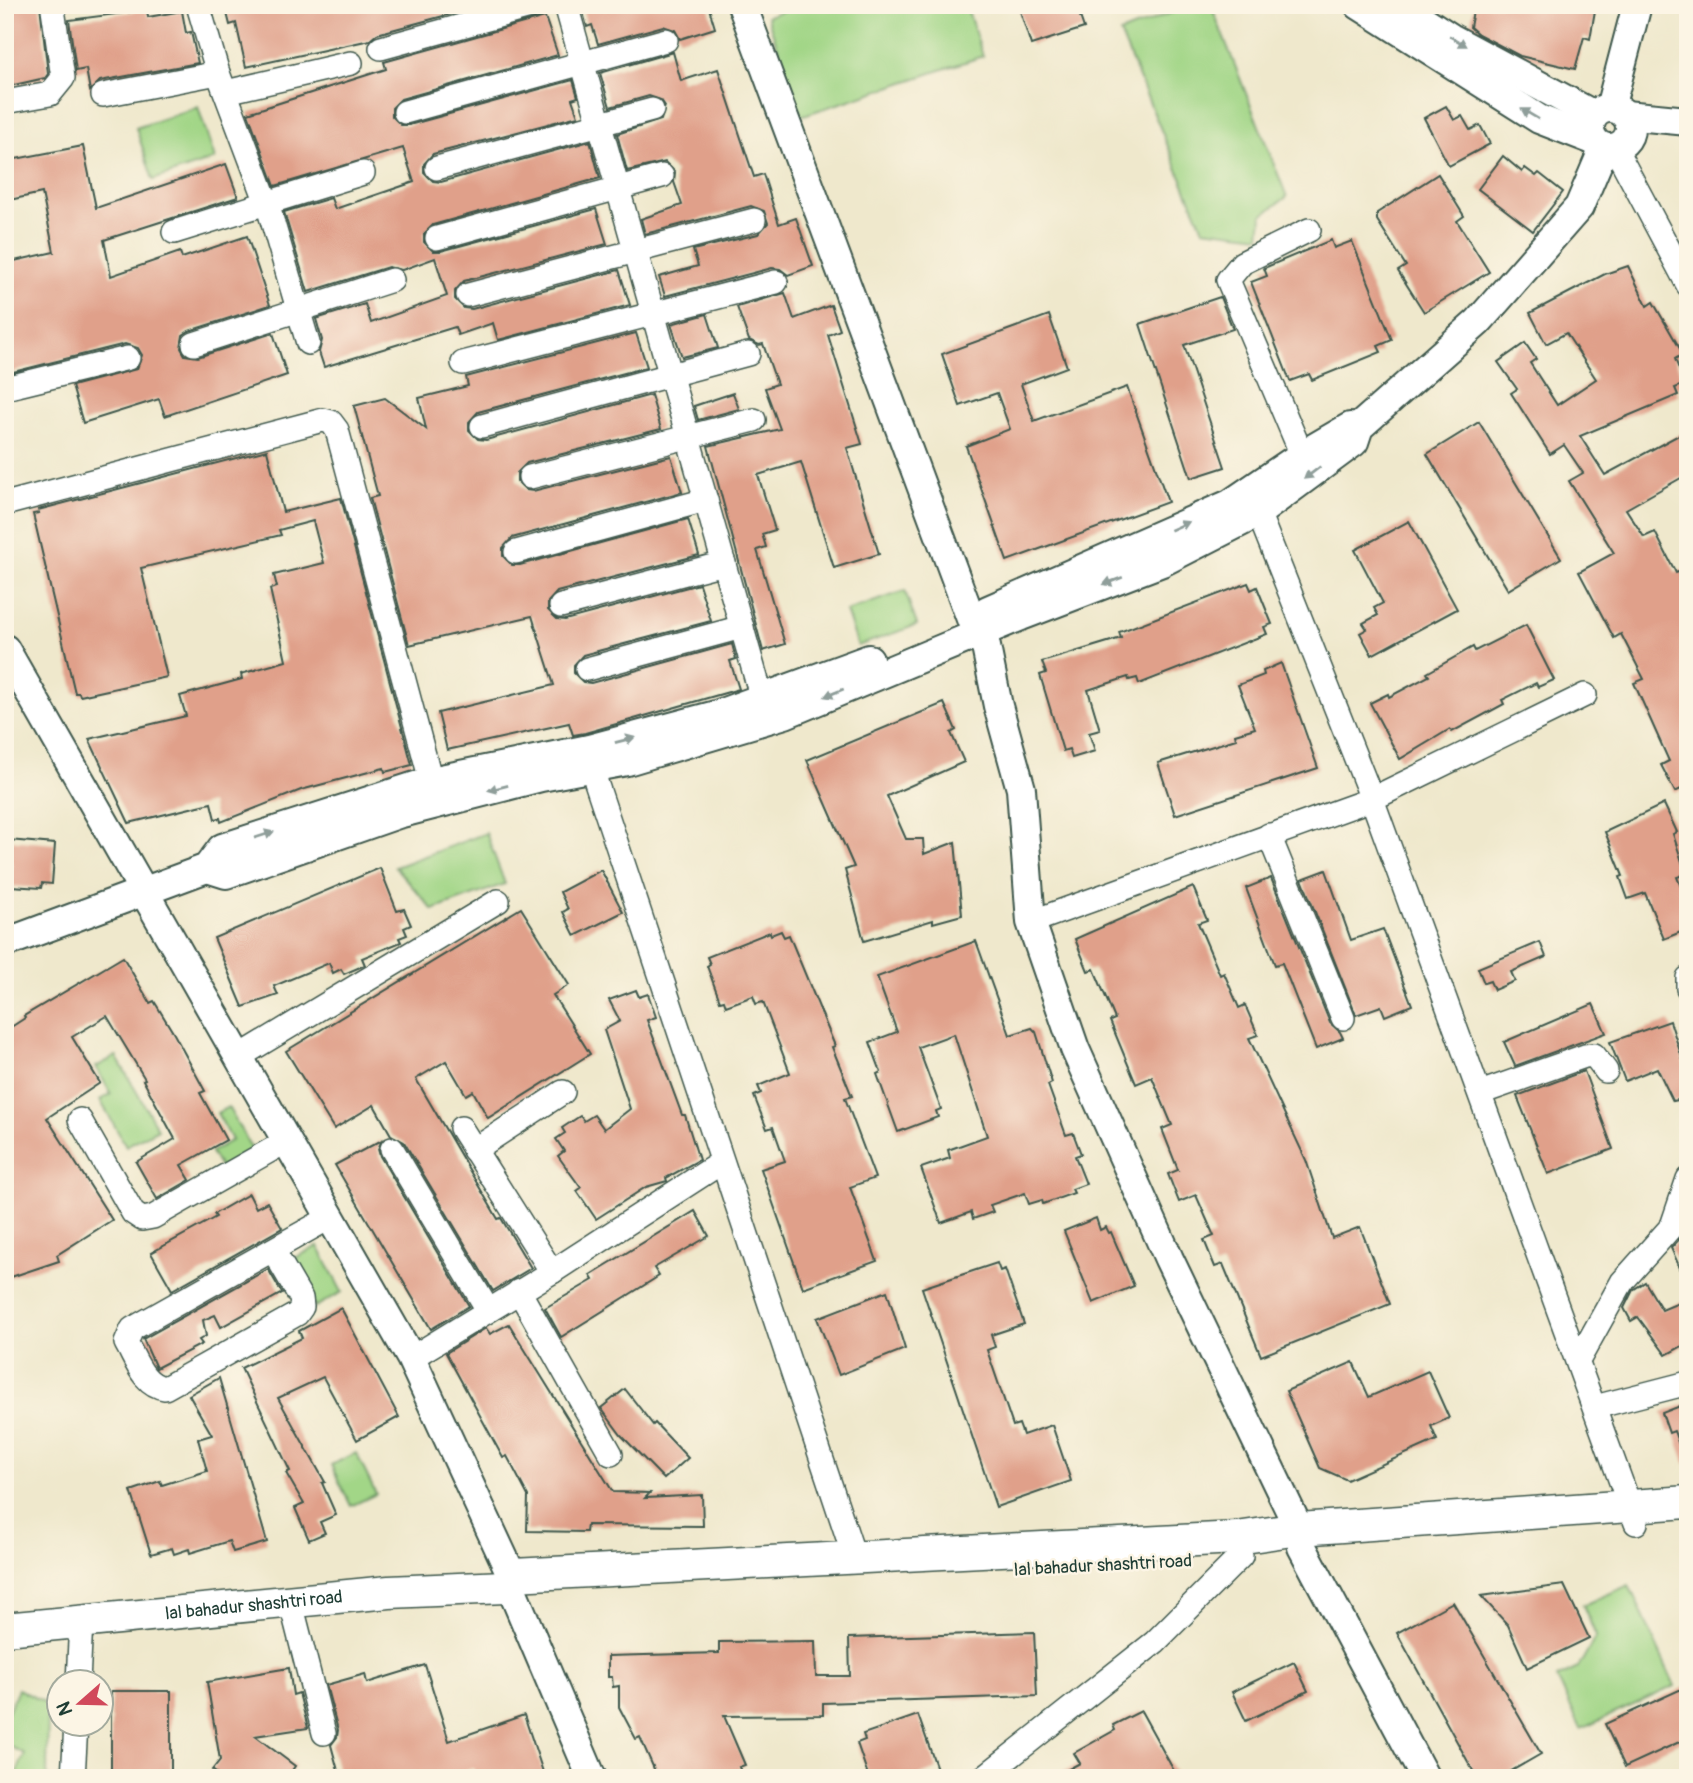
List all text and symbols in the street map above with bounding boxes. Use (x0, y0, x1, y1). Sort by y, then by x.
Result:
one-way arrow (1448, 35, 1468, 47)
one-way arrow (1521, 107, 1540, 120)
one-way arrow (1303, 466, 1322, 480)
one-way arrow (1169, 520, 1190, 531)
one-way arrow (1103, 575, 1124, 586)
one-way arrow (824, 688, 845, 699)
one-way arrow (614, 734, 636, 745)
one-way arrow (487, 783, 509, 794)
one-way arrow (253, 829, 274, 840)
street label: lal bahadur shashtri road (1013, 1549, 1193, 1582)
street label: lal bahadur shashtri road (164, 1586, 344, 1626)
north arrow (46, 1668, 116, 1738)
text: N (51, 1698, 78, 1719)

